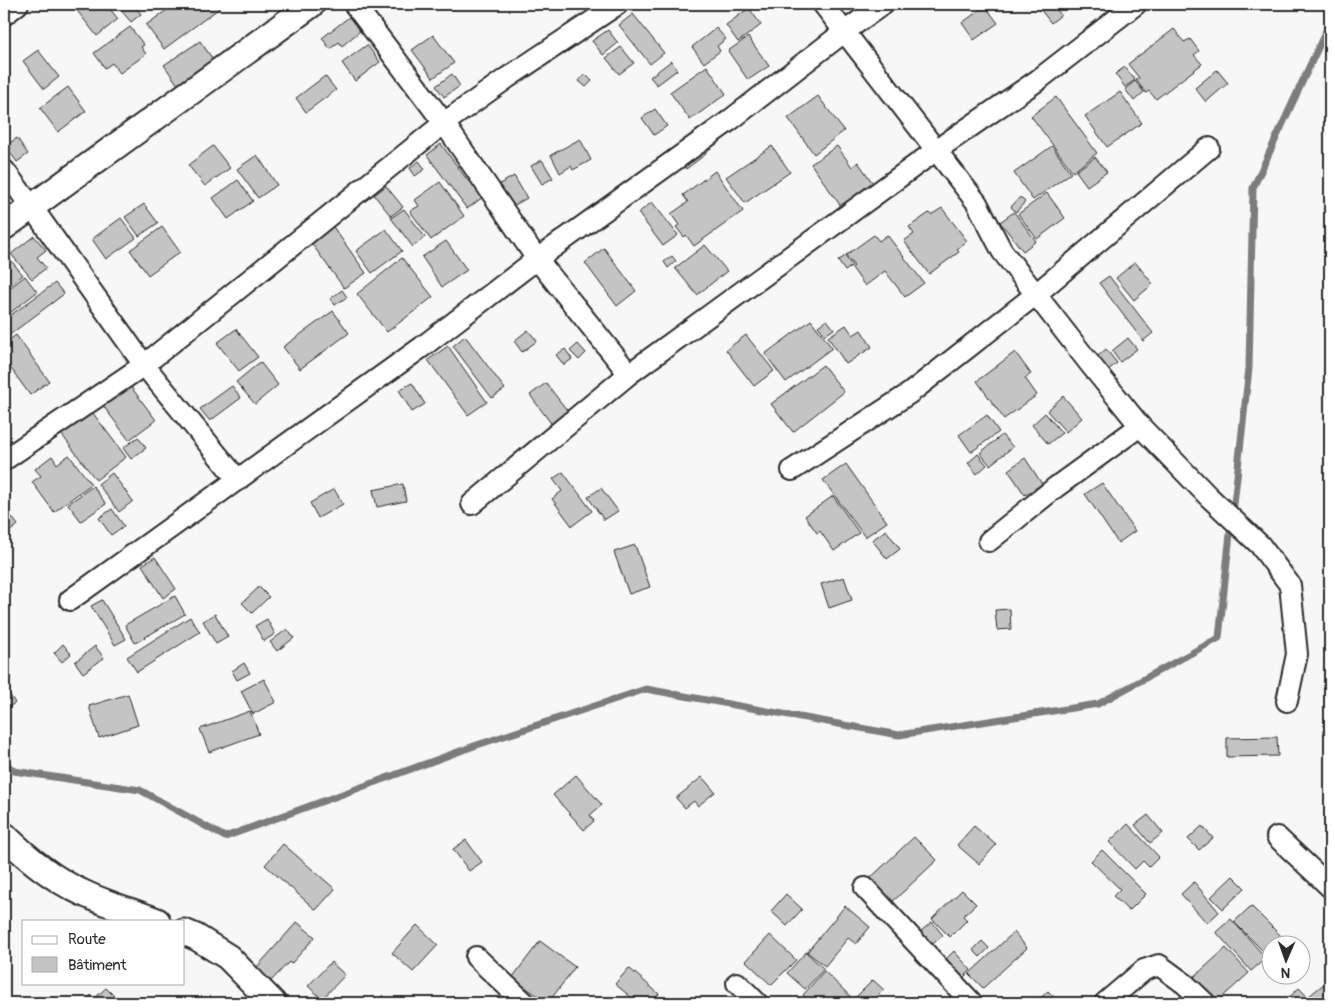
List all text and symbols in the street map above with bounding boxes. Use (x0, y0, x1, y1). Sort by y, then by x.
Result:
legend (22, 920, 185, 984)
text: Route (68, 930, 106, 949)
north arrow (1262, 934, 1312, 984)
text: Bâtiment (68, 956, 128, 975)
text: N (1281, 964, 1291, 981)

